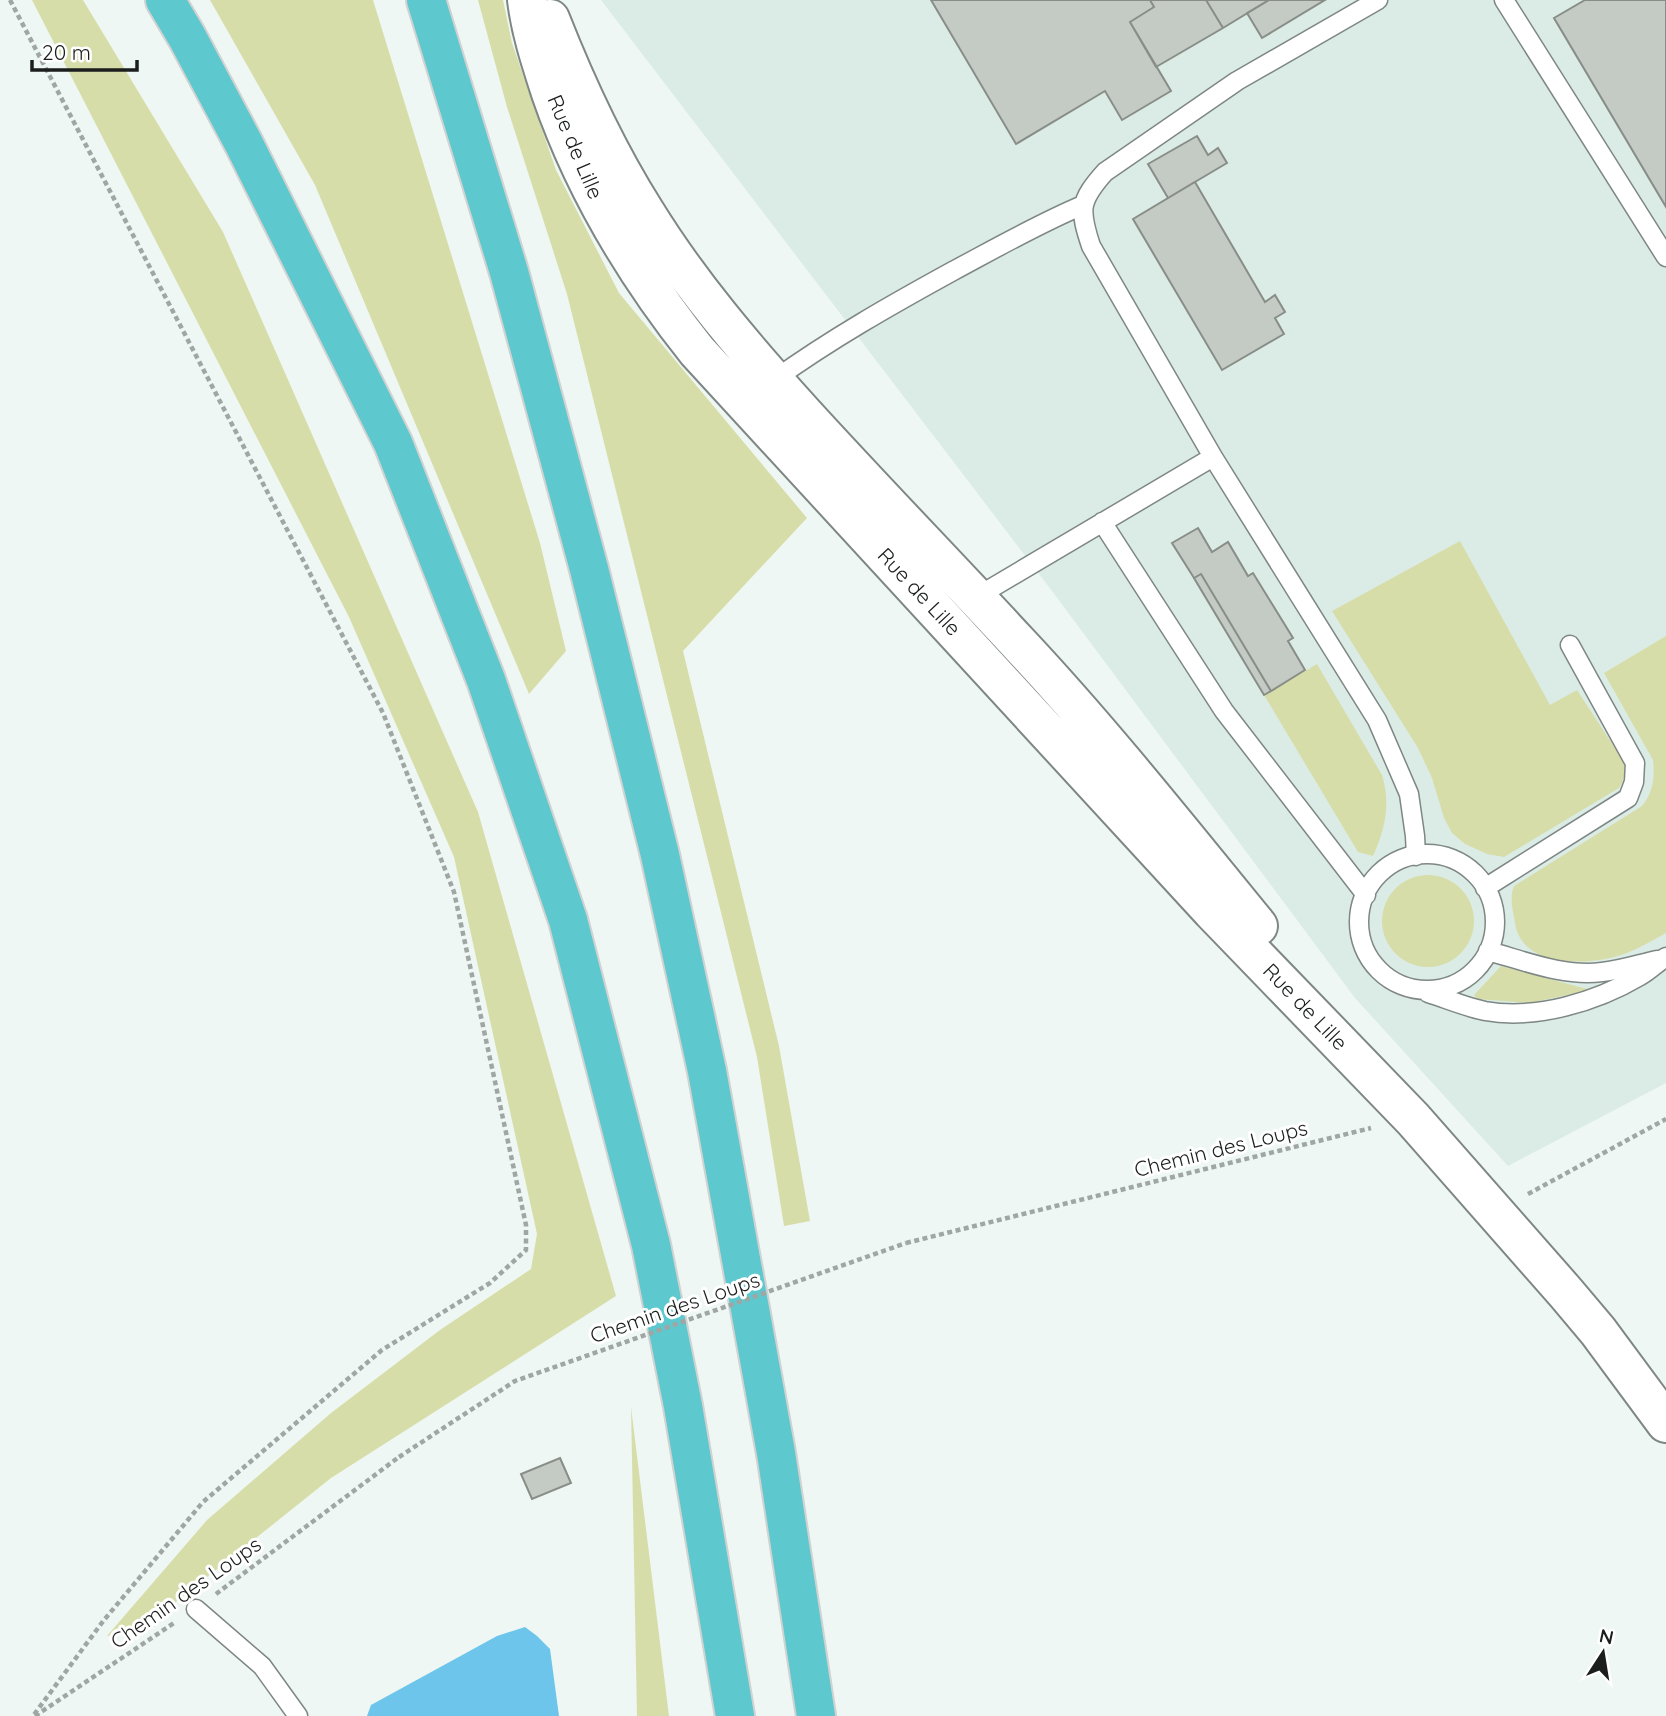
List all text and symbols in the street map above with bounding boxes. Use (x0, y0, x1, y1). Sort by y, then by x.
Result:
scale bar (32, 28, 136, 72)
text: 20 m (42, 39, 91, 65)
street label: Rue de Lille (542, 91, 610, 203)
street label: Rue de Lille (872, 542, 967, 641)
street label: Rue de Lille (1258, 957, 1354, 1055)
street label: Chemin des Loups (1131, 1114, 1310, 1182)
street label: Chemin des Loups (586, 1266, 763, 1348)
street label: Chemin des Loups (105, 1531, 266, 1654)
north arrow (1568, 1618, 1638, 1688)
text: N (1597, 1623, 1616, 1650)

